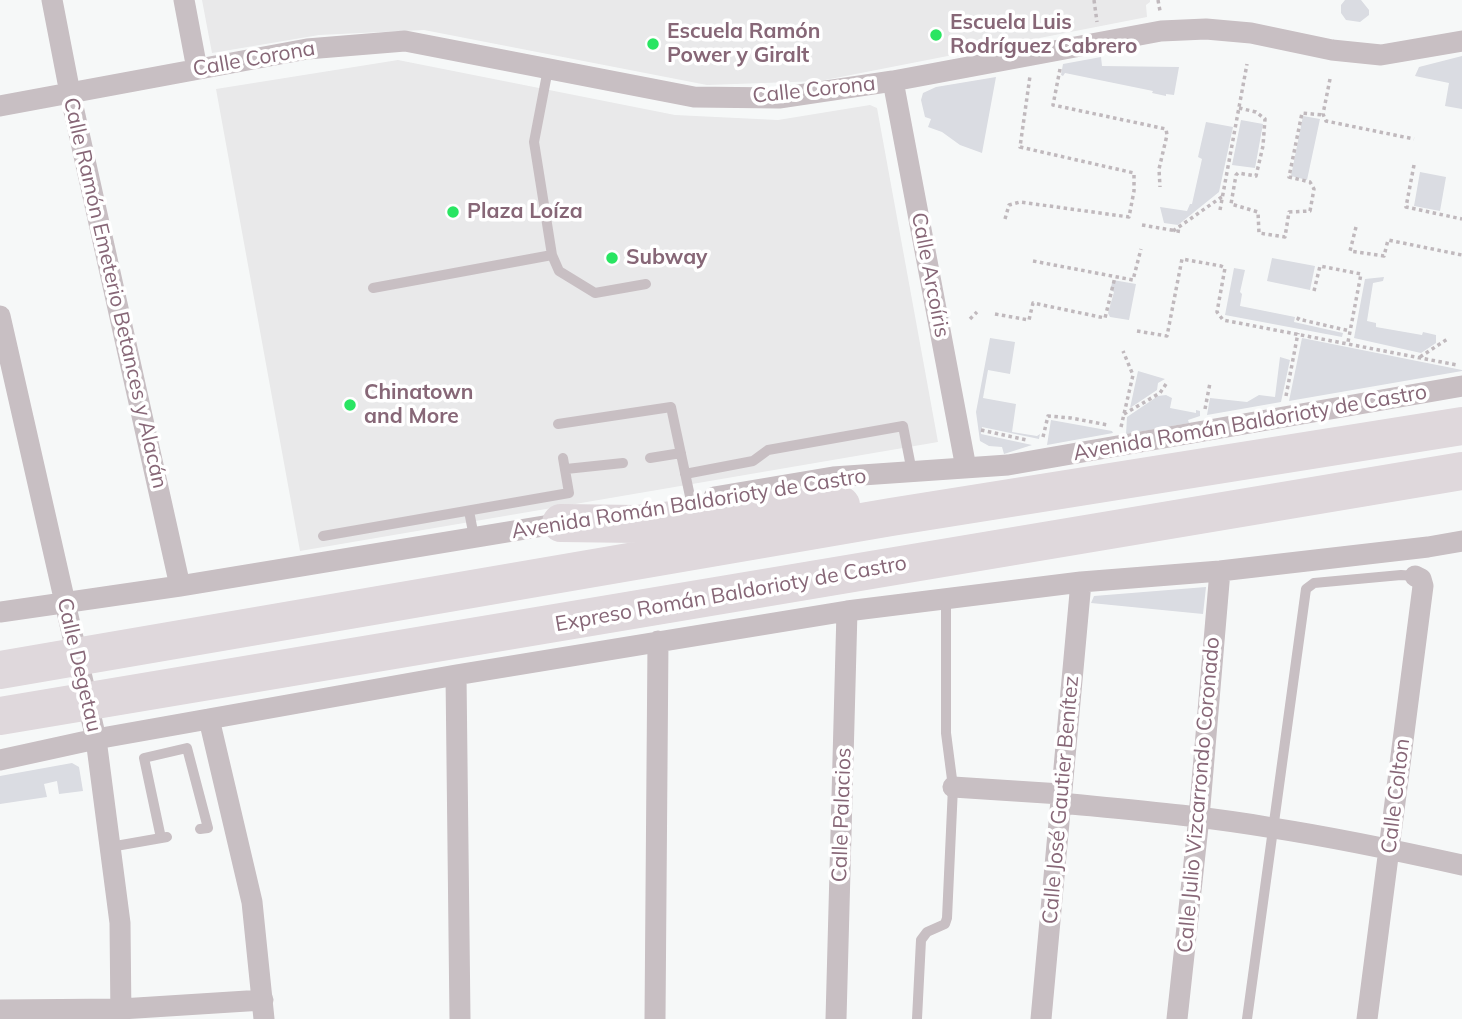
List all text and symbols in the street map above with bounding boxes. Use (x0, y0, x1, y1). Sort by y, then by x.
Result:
place label: Escuela Luis Rodríguez Cabrero (950, 10, 1138, 60)
place label: Escuela Ramón Power y Giralt (667, 19, 820, 69)
marker: Escuela Luis Rodríguez Cabrero (928, 27, 944, 43)
street label: Calle Corona (191, 36, 317, 82)
marker: Escuela Ramón Power y Giralt (645, 36, 661, 52)
street label: Calle Corona (751, 71, 877, 109)
street label: Calle Ramón Emeterio Betances y Alacán (58, 95, 172, 491)
place label: Plaza Loíza (467, 199, 583, 225)
marker: Plaza Loíza (445, 204, 461, 220)
street label: Calle Arcoíris (906, 210, 954, 340)
place label: Subway (626, 245, 708, 271)
marker: Subway (604, 250, 620, 266)
street label: Avenida Román Baldorioty de Castro (1071, 379, 1429, 467)
place label: Chinatown and More (364, 380, 473, 430)
marker: Chinatown and More (342, 397, 358, 413)
street label: Avenida Román Baldorioty de Castro (510, 463, 868, 545)
street label: Expreso Román Baldorioty de Castro (553, 551, 909, 637)
street label: Calle Degetau (51, 596, 107, 734)
street label: Calle Julio Vizcarrondo Coronado (1173, 636, 1225, 954)
street label: Calle José Gautier Benítez (1038, 675, 1084, 925)
street label: Calle Colton (1376, 737, 1416, 855)
street label: Calle Palacios (827, 747, 857, 883)

